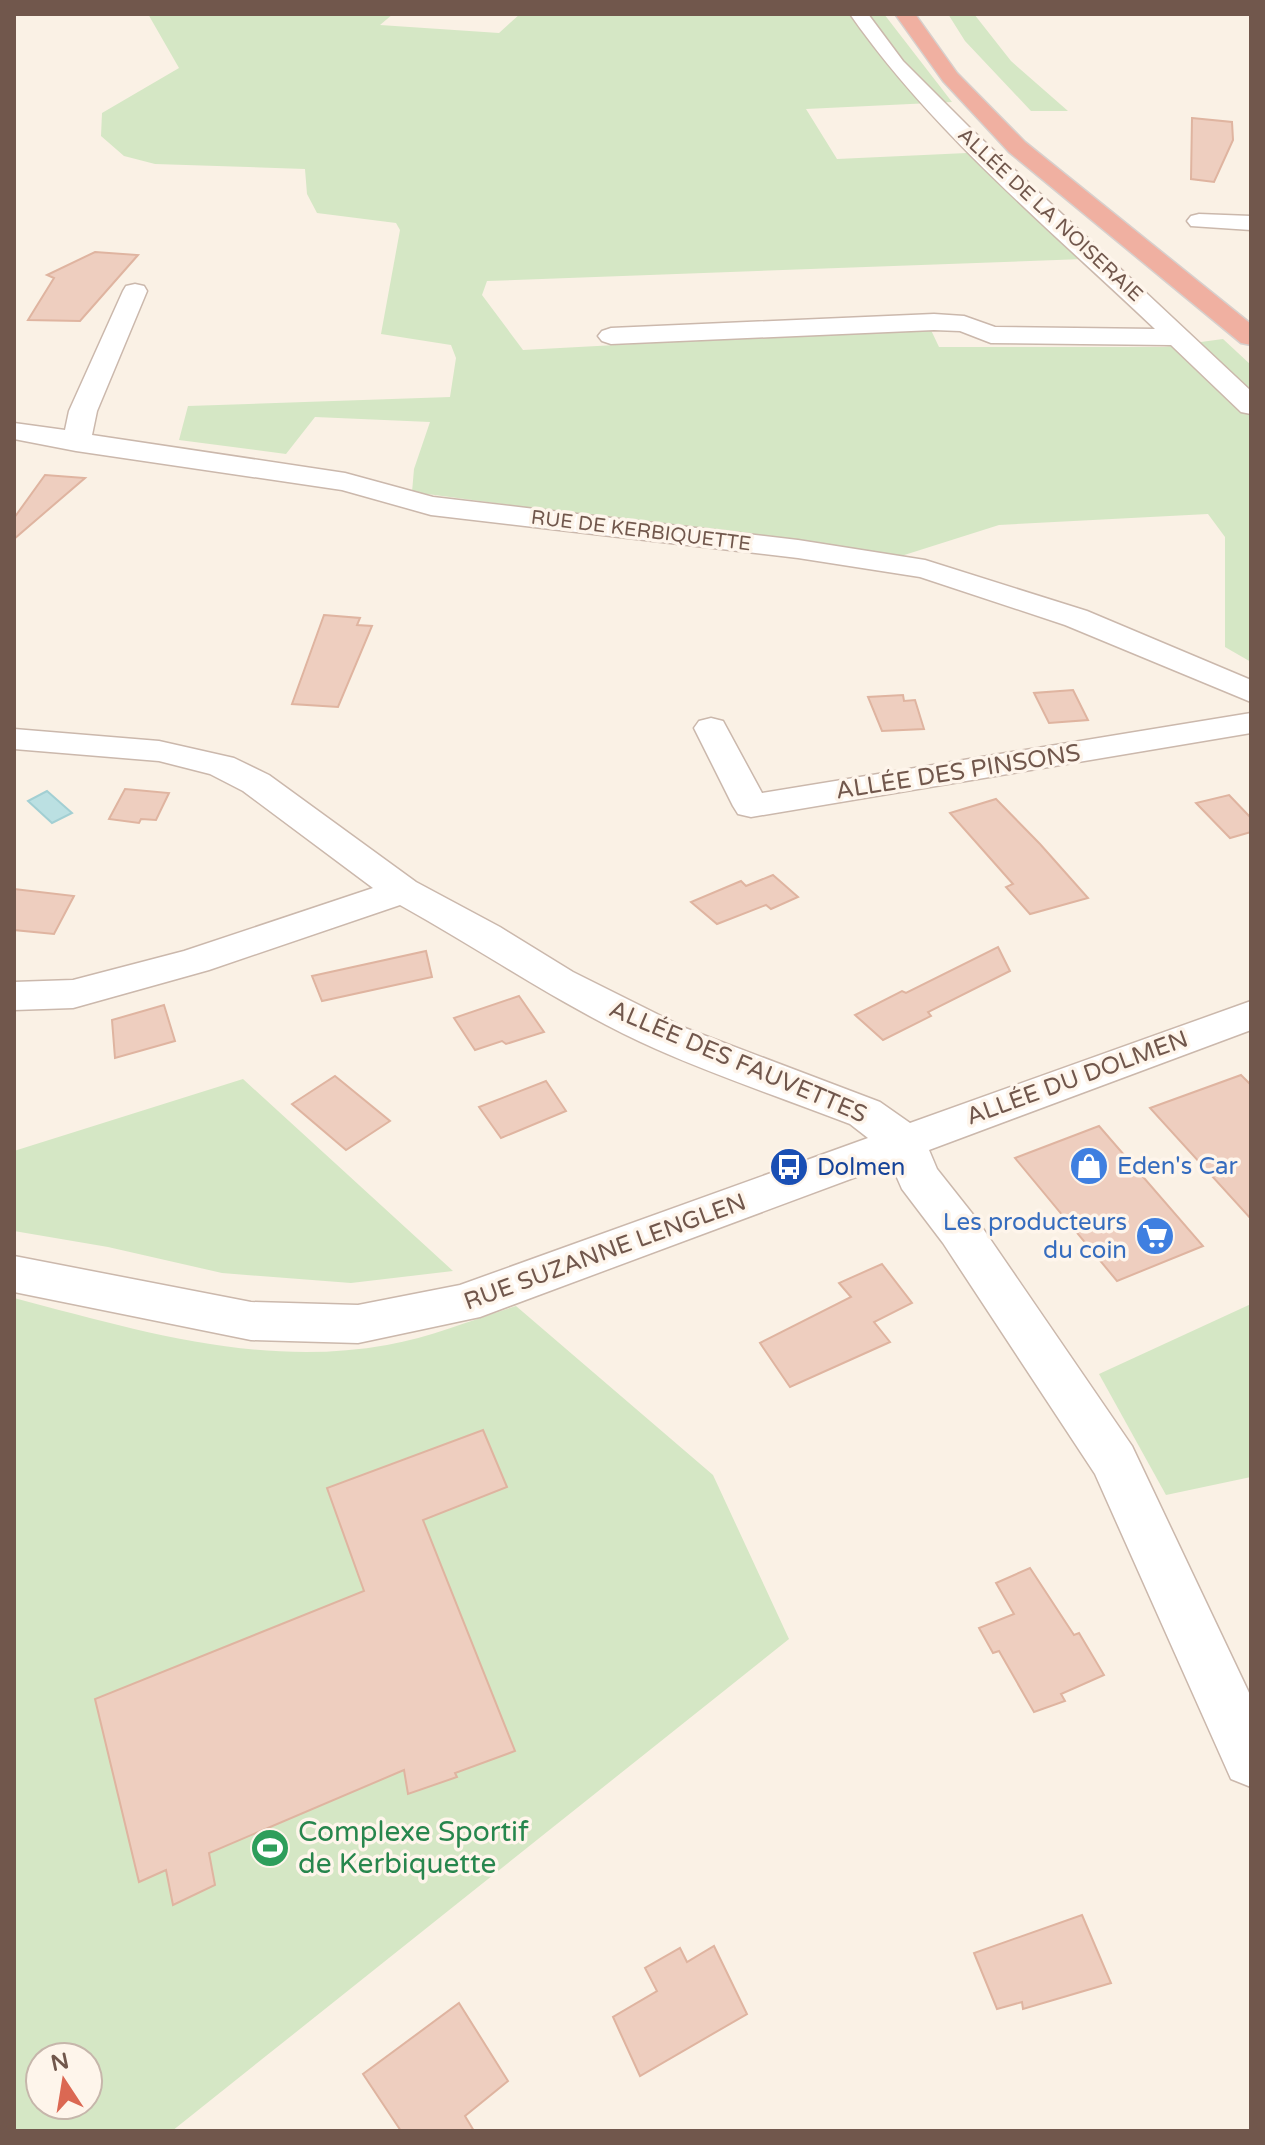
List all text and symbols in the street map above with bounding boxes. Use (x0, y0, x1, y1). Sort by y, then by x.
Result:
street label: ALLÉE DE LA NOISERAIE (953, 122, 1148, 307)
street label: RUE DE KERBIQUETTE (530, 506, 752, 556)
street label: ALLÉE DES PINSONS (833, 737, 1082, 806)
street label: ALLÉE DES FAUVETTES (605, 994, 872, 1129)
street label: ALLÉE DU DOLMEN (962, 1023, 1192, 1132)
shop icon: Eden's Car (1068, 1145, 1110, 1187)
bus stop icon: Dolmen (768, 1146, 810, 1188)
place label: Eden's Car (1117, 1152, 1239, 1181)
place label: Dolmen (817, 1153, 905, 1182)
street label: RUE SUZANNE LENGLEN (460, 1187, 750, 1317)
place label: Les producteurs du coin (943, 1208, 1127, 1265)
supermarket icon: Les producteurs du coin (1134, 1215, 1176, 1257)
place label: Complexe Sportif de Kerbiquette (298, 1815, 529, 1881)
sports icon: Complexe Sportif de Kerbiquette (249, 1827, 291, 1869)
north arrow (24, 2041, 104, 2121)
text: N (49, 2048, 71, 2077)

